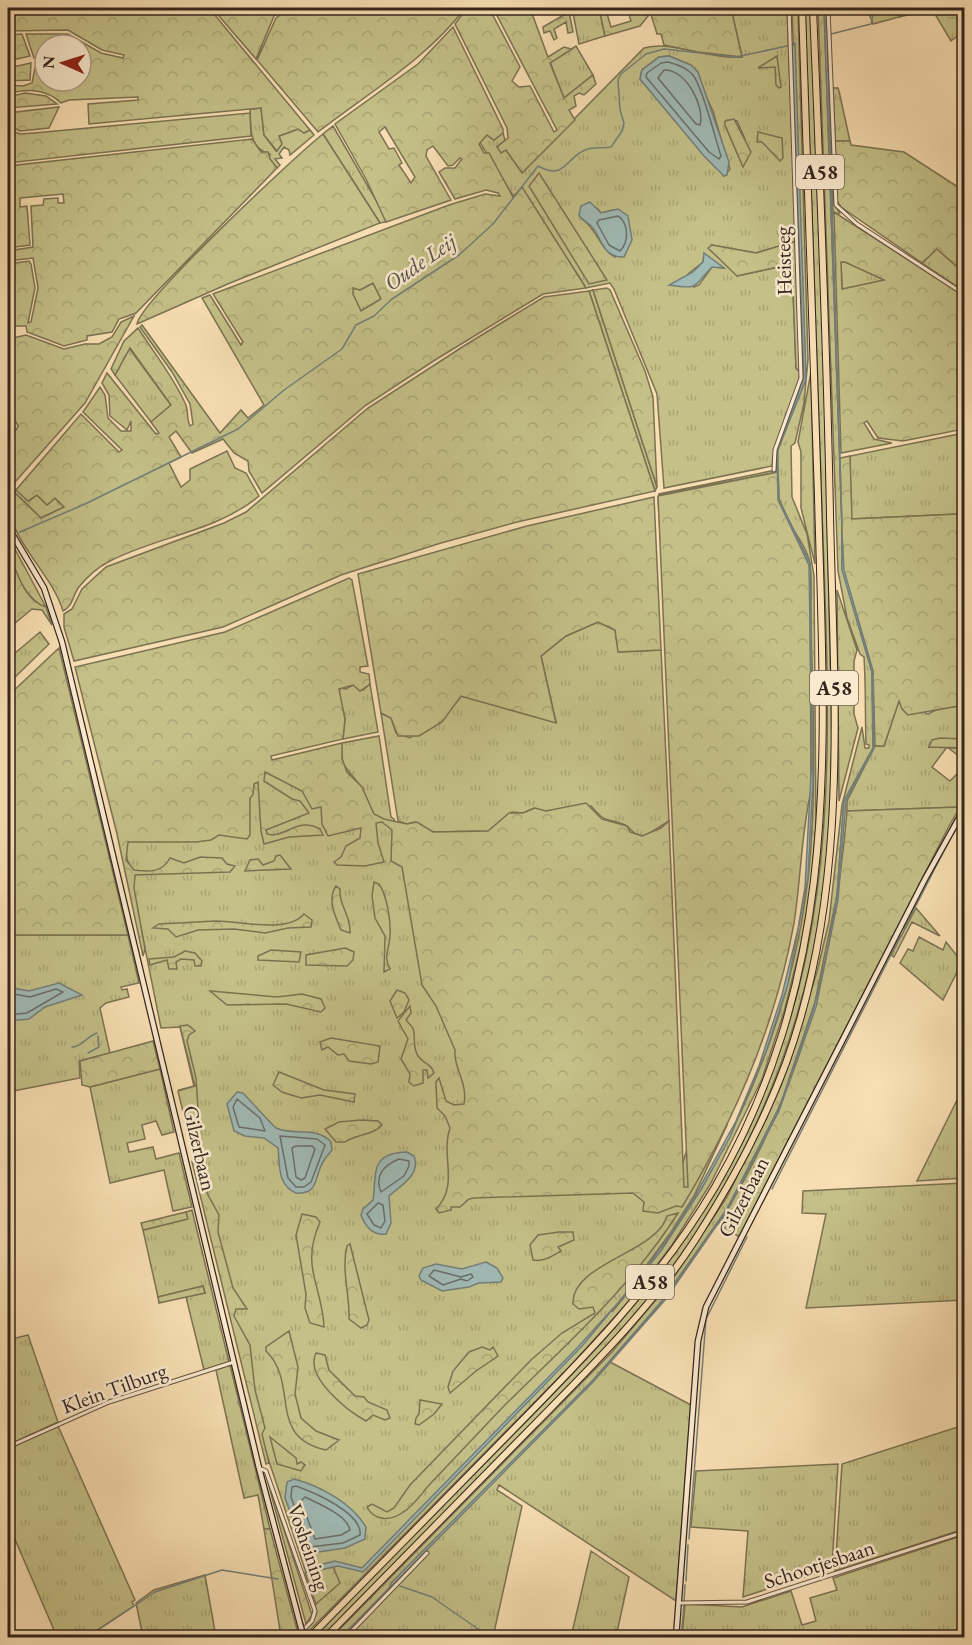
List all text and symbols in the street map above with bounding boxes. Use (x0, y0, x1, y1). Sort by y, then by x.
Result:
north arrow (33, 33, 93, 93)
text: N (38, 55, 59, 69)
road number: A58 (796, 155, 844, 189)
street label: Heisteeg (768, 225, 798, 296)
water label: Oude Leij (378, 226, 463, 297)
road number: A58 (810, 671, 858, 705)
street label: Gilzerbaan (177, 1103, 223, 1193)
street label: Gilzerbaan (711, 1152, 775, 1242)
road number: A58 (626, 1265, 674, 1299)
street label: Klein Tilburg (58, 1356, 171, 1420)
street label: Vosheining (282, 1500, 337, 1595)
street label: Schootjesbaan (760, 1533, 878, 1595)

